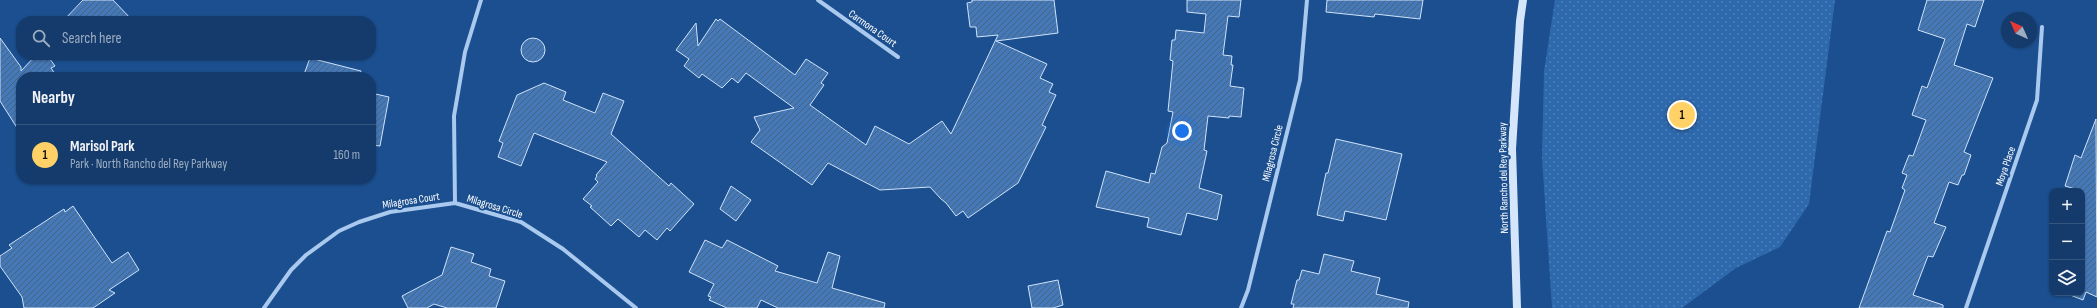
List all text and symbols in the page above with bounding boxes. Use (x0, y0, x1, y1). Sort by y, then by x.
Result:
street label: Carmona Court (846, 7, 900, 50)
north arrow (2001, 12, 2037, 48)
search box (16, 16, 376, 60)
icon: search (30, 27, 52, 49)
text: Search here (62, 29, 122, 48)
text: Nearby (32, 88, 75, 108)
pin: 1 (1669, 100, 1695, 130)
your location (1172, 121, 1192, 141)
street label: North Rancho del Rey Parkway (1496, 122, 1511, 234)
street label: Milagrosa Circle (1259, 123, 1286, 183)
text: Marisol Park (70, 137, 135, 156)
street label: Moya Place (1993, 145, 2018, 188)
text: 1 (42, 147, 48, 163)
text: 160 m (334, 147, 360, 163)
text: Park · North Rancho del Rey Parkway (70, 156, 227, 172)
map controls (2049, 188, 2085, 296)
button: + (2049, 188, 2085, 224)
street label: Milagrosa Court (382, 189, 441, 211)
street label: Milagrosa Circle (465, 192, 524, 221)
button: − (2049, 224, 2085, 260)
button: layers (2049, 260, 2085, 296)

